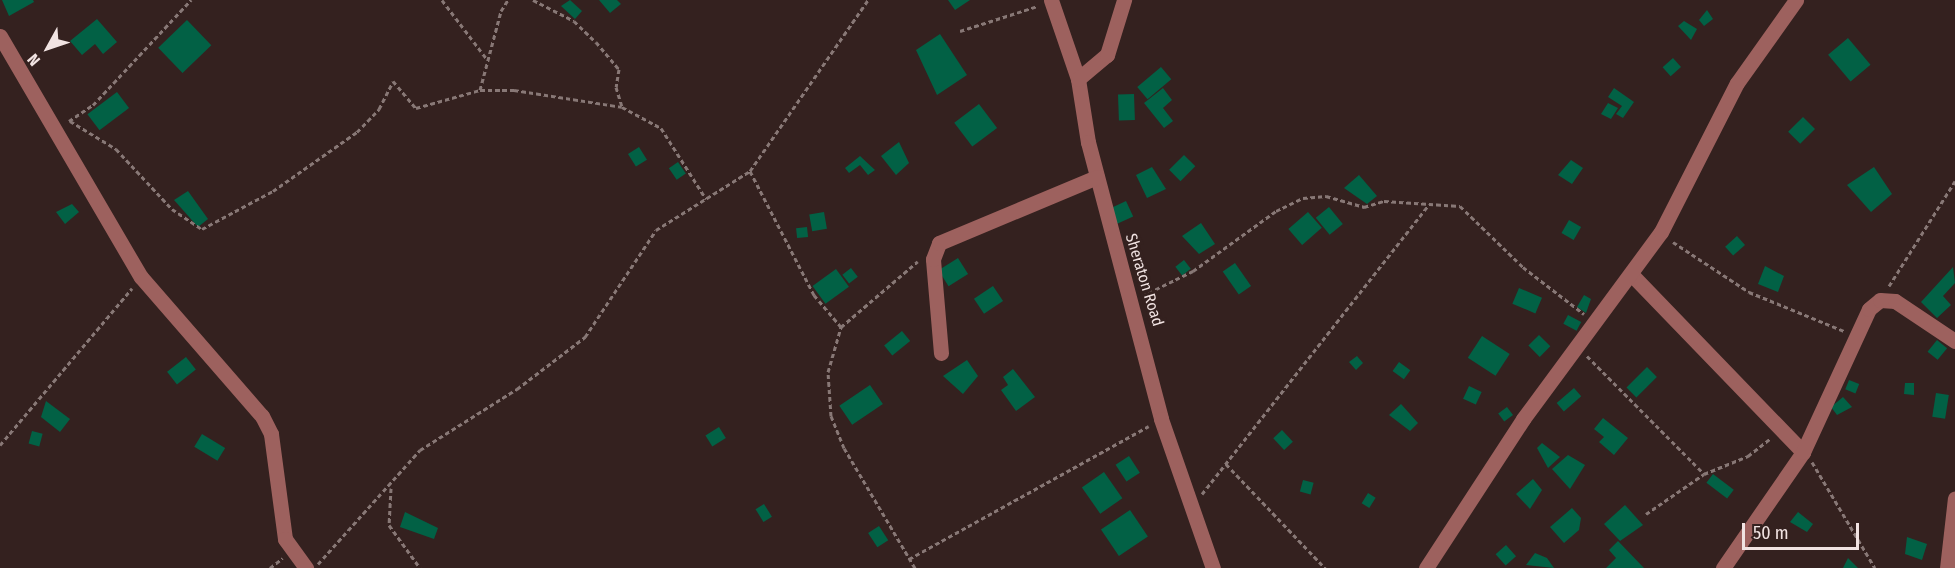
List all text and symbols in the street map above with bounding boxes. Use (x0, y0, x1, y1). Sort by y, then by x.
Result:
north arrow (18, 18, 78, 78)
text: N (23, 50, 44, 70)
street label: Sheraton Road (1121, 231, 1167, 329)
scale bar (1745, 511, 1862, 549)
text: 50 m (1753, 522, 1789, 544)

